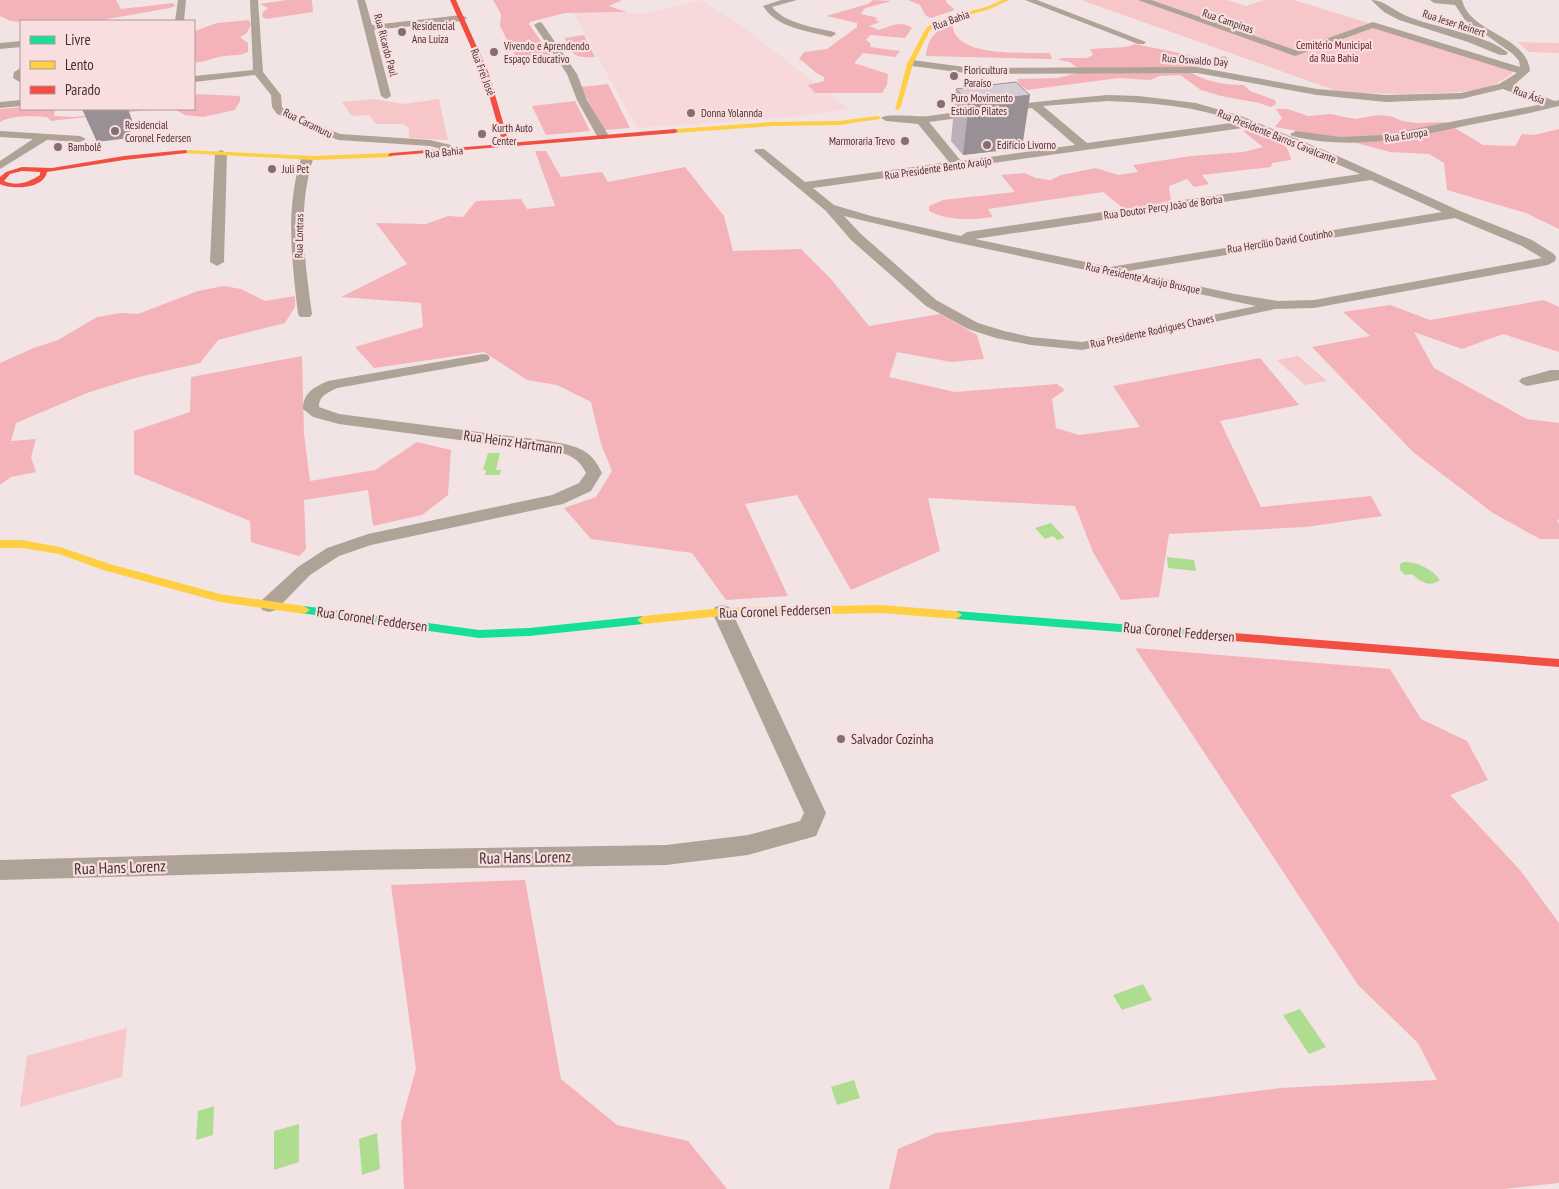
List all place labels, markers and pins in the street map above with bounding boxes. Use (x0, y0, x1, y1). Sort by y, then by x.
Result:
place label: Residencial Ana Luiza (412, 19, 455, 46)
marker: Residencial Ana Luiza (396, 26, 408, 38)
place label: Vivendo e Aprendendo Espaço Educativo (503, 39, 590, 66)
marker: Vivendo e Aprendendo Espaço Educativo (488, 46, 500, 58)
place label: Floricultura Paraíso (964, 63, 1008, 90)
marker: Floricultura Paraíso (948, 70, 960, 82)
place label: Puro Movimento Estúdio Pilates (951, 91, 1013, 118)
marker: Puro Movimento Estúdio Pilates (935, 98, 947, 110)
place label: Donna Yolannda (701, 106, 762, 120)
marker: Donna Yolannda (685, 107, 697, 119)
place label: Residencial Coronel Federsen (125, 118, 191, 145)
place label: Kurth Auto Center (492, 121, 533, 148)
marker: Residencial Coronel Federsen (109, 125, 121, 137)
marker: Kurth Auto Center (476, 128, 488, 140)
place label: Marmoraria Trevo (829, 134, 895, 148)
marker: Marmoraria Trevo (899, 135, 911, 147)
place label: Edifício Livorno (997, 138, 1056, 152)
marker: Edifício Livorno (981, 139, 993, 151)
place label: Bambolê (68, 140, 102, 154)
marker: Bambolê (52, 141, 64, 153)
place label: Juli Pet (281, 162, 309, 176)
marker: Juli Pet (266, 163, 278, 175)
place label: Salvador Cozinha (851, 730, 934, 748)
marker: Salvador Cozinha (835, 733, 847, 745)

